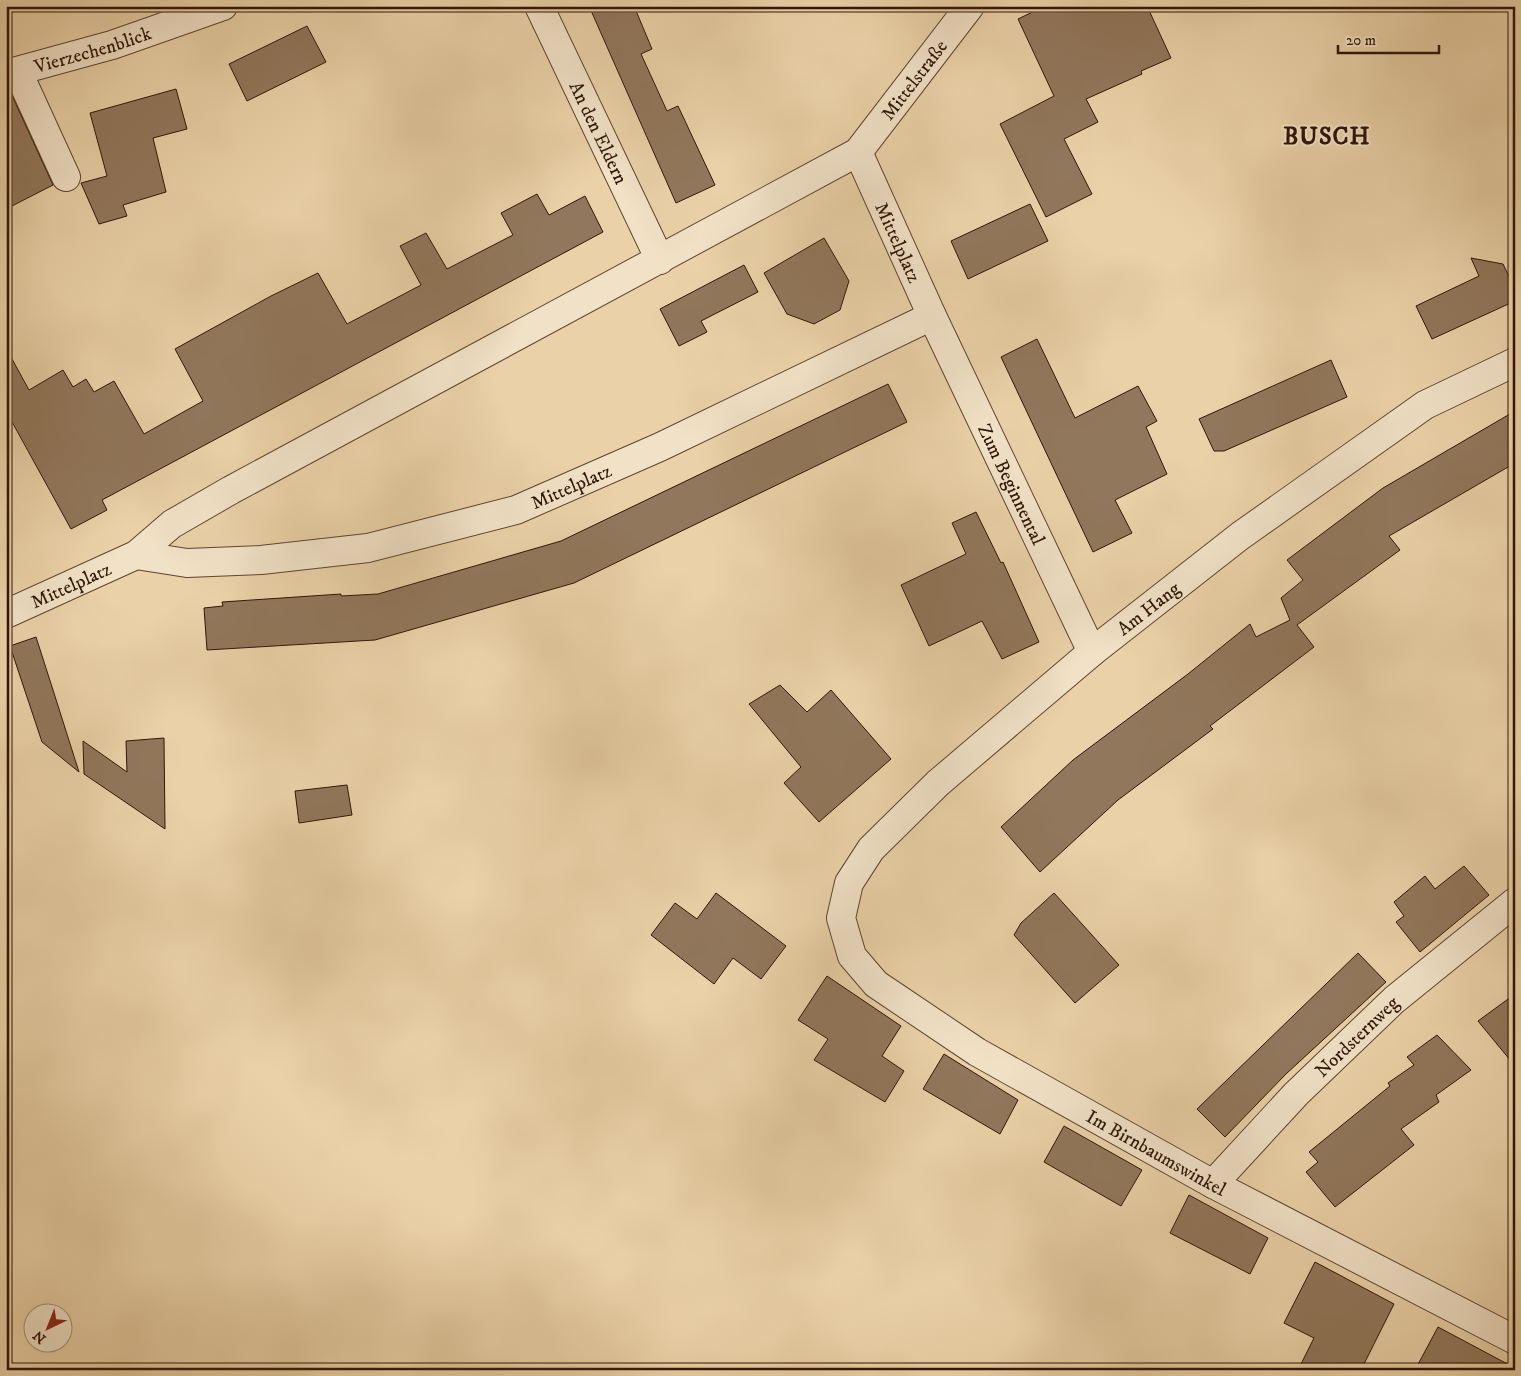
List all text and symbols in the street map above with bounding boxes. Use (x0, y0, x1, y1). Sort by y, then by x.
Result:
street label: Vierzechenblick (31, 22, 155, 79)
scale bar (1338, 22, 1440, 54)
text: 20 m (1346, 31, 1376, 50)
street label: Mittelstraße (877, 36, 953, 125)
street label: An den Eldern (564, 78, 632, 188)
district label: BUSCH (1283, 122, 1371, 152)
street label: Mittelplatz (869, 199, 925, 287)
street label: Zum Beginnental (972, 420, 1049, 549)
street label: Mittelplatz (528, 460, 615, 515)
street label: Mittelplatz (28, 558, 115, 614)
street label: Am Hang (1113, 577, 1186, 641)
street label: Nordsternweg (1311, 991, 1405, 1083)
street label: Im Birnbaumswinkel (1082, 1105, 1230, 1202)
north arrow (22, 1304, 72, 1354)
text: N (29, 1326, 50, 1347)

